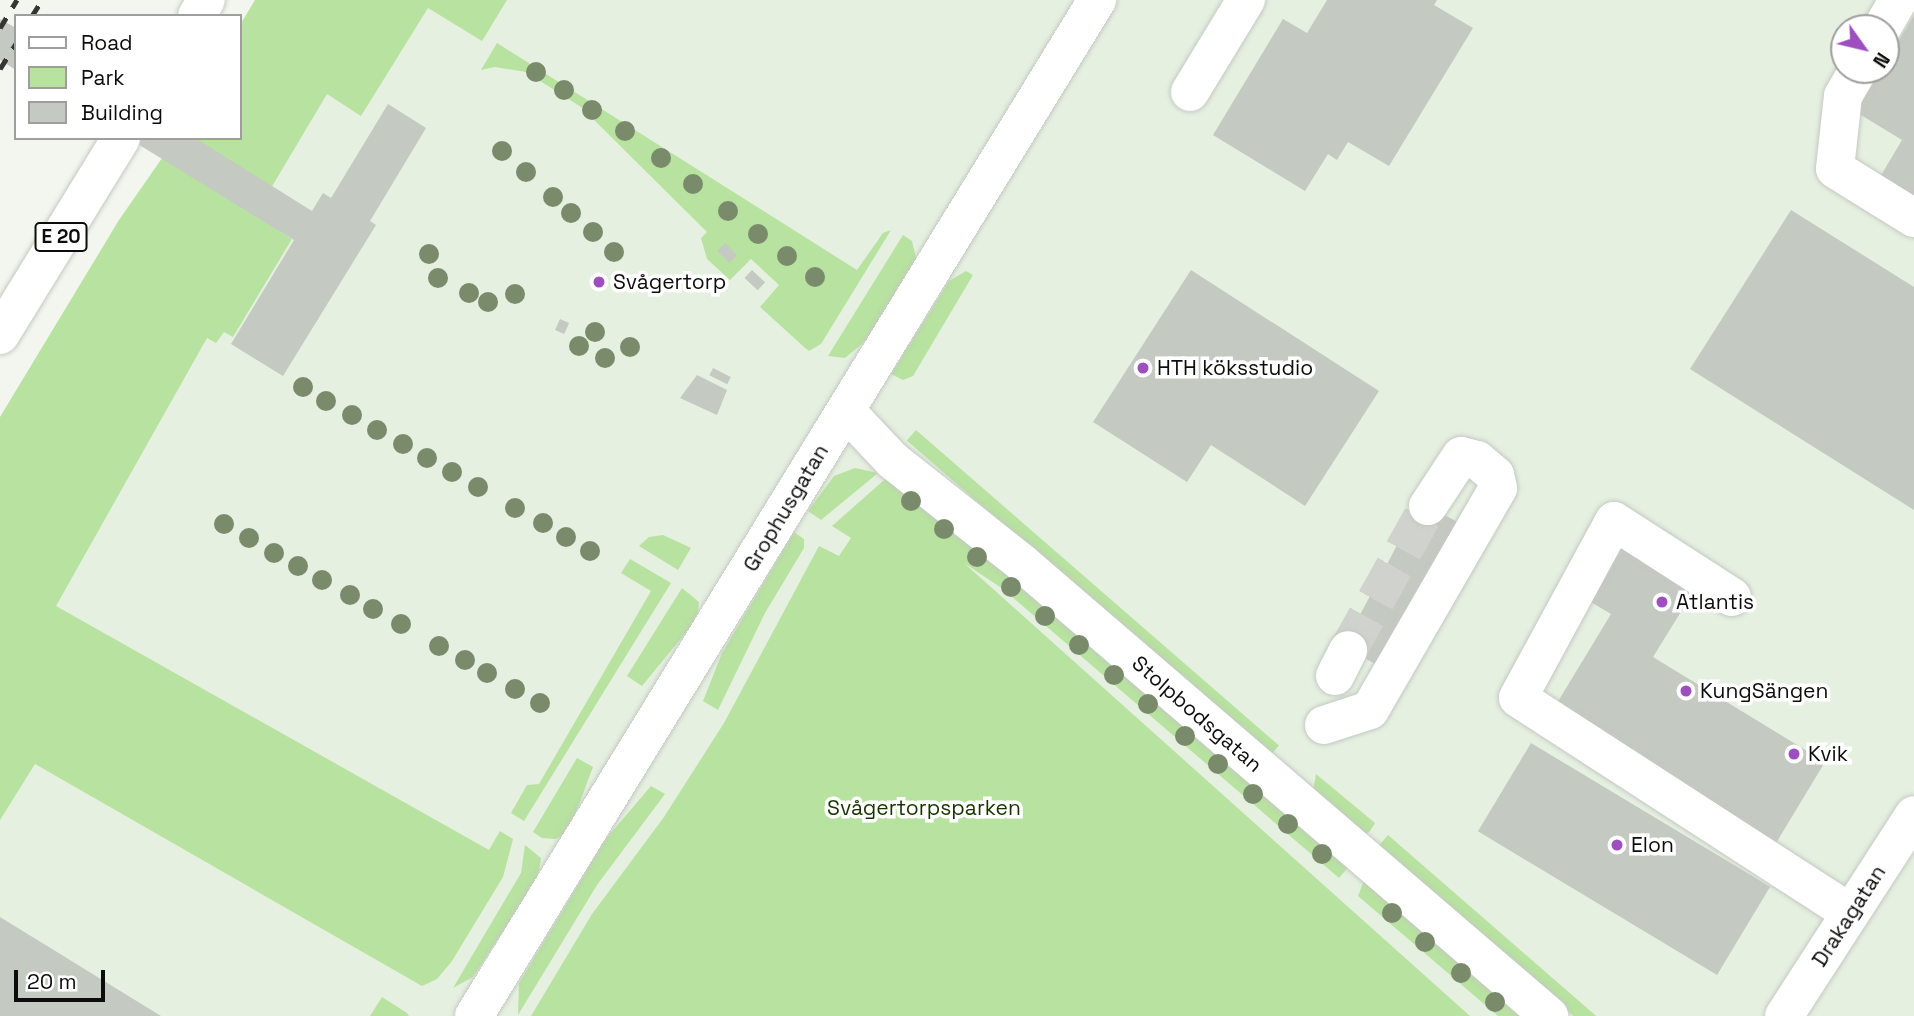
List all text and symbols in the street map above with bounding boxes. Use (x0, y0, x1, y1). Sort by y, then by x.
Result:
legend (14, 14, 242, 140)
north arrow (1830, 14, 1900, 84)
text: Road (81, 29, 133, 56)
text: N (1867, 48, 1895, 72)
text: Park (81, 64, 125, 91)
text: Building (81, 99, 163, 126)
road number: E 20 (33, 221, 89, 252)
place label: Svågertorp (613, 269, 726, 295)
marker: Svågertorp (591, 274, 607, 290)
place label: HTH köksstudio (1157, 355, 1313, 381)
marker: HTH köksstudio (1135, 360, 1151, 376)
street label: Grophusgatan (738, 440, 834, 576)
place label: Atlantis (1676, 589, 1754, 615)
marker: Atlantis (1654, 594, 1670, 610)
street label: Stolpbodsgatan (1127, 651, 1267, 777)
place label: KungSängen (1700, 678, 1828, 704)
marker: KungSängen (1678, 683, 1694, 699)
place label: Kvik (1808, 741, 1848, 767)
marker: Kvik (1786, 746, 1802, 762)
park label: Svågertorpsparken (827, 795, 1021, 821)
place label: Elon (1631, 832, 1674, 858)
marker: Elon (1609, 837, 1625, 853)
street label: Drakagatan (1807, 861, 1891, 971)
scale bar (18, 956, 108, 1000)
text: 20 m (27, 968, 77, 995)

